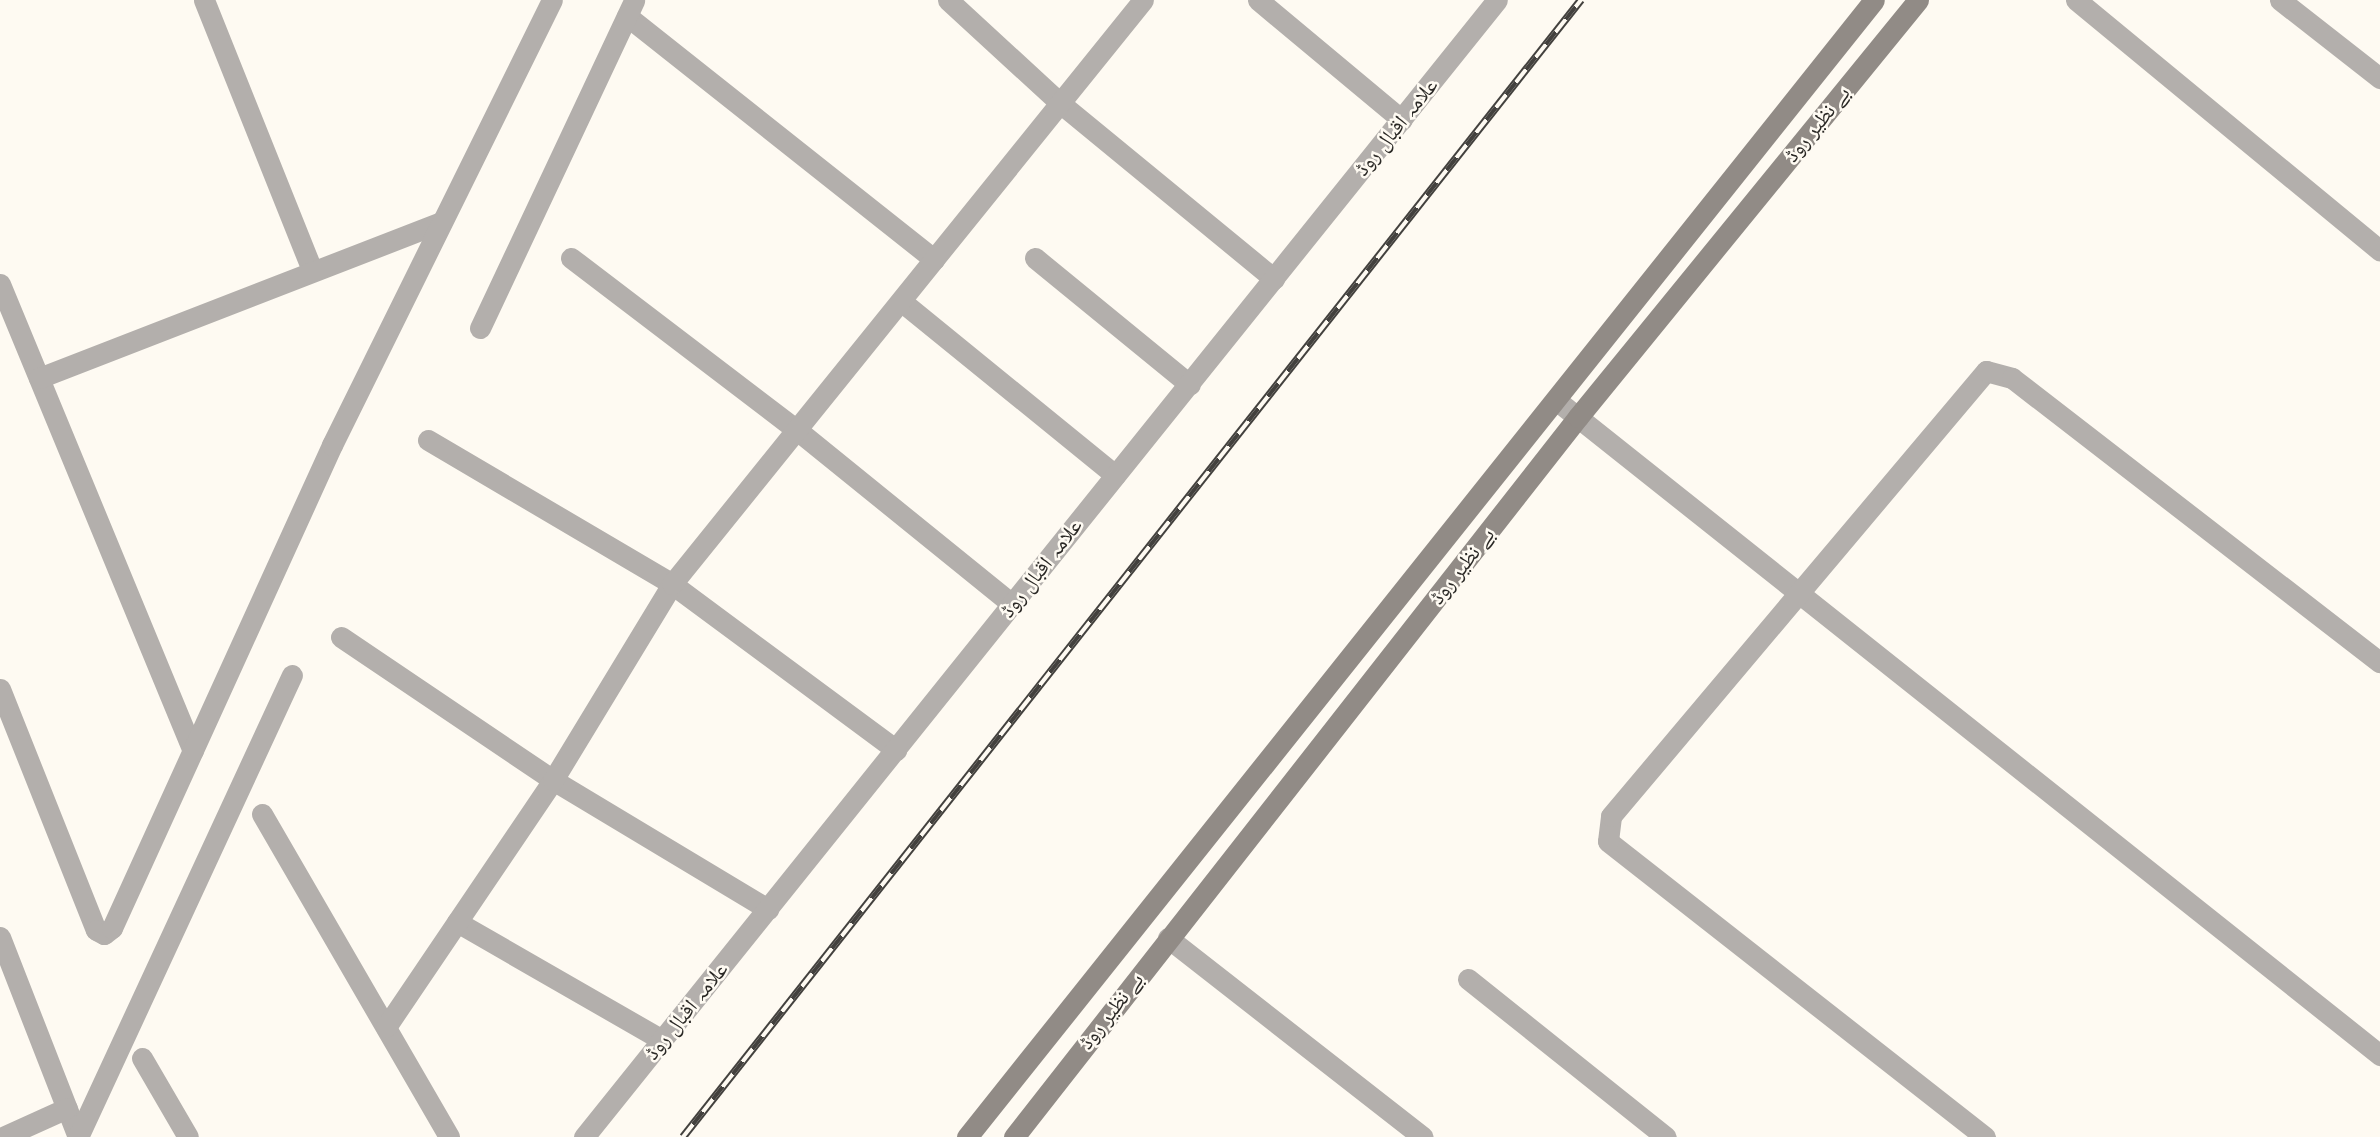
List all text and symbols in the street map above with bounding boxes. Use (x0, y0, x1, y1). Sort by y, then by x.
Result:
street label: علامہ اقبال روڈ (1349, 73, 1443, 181)
street label: بے نظیر روڈ (1779, 81, 1855, 167)
street label: علامہ اقبال روڈ (995, 514, 1087, 622)
street label: بے نظیر روڈ (1424, 523, 1500, 609)
street label: علامہ اقبال روڈ (639, 957, 733, 1065)
street label: بے نظیر روڈ (1073, 968, 1149, 1054)

